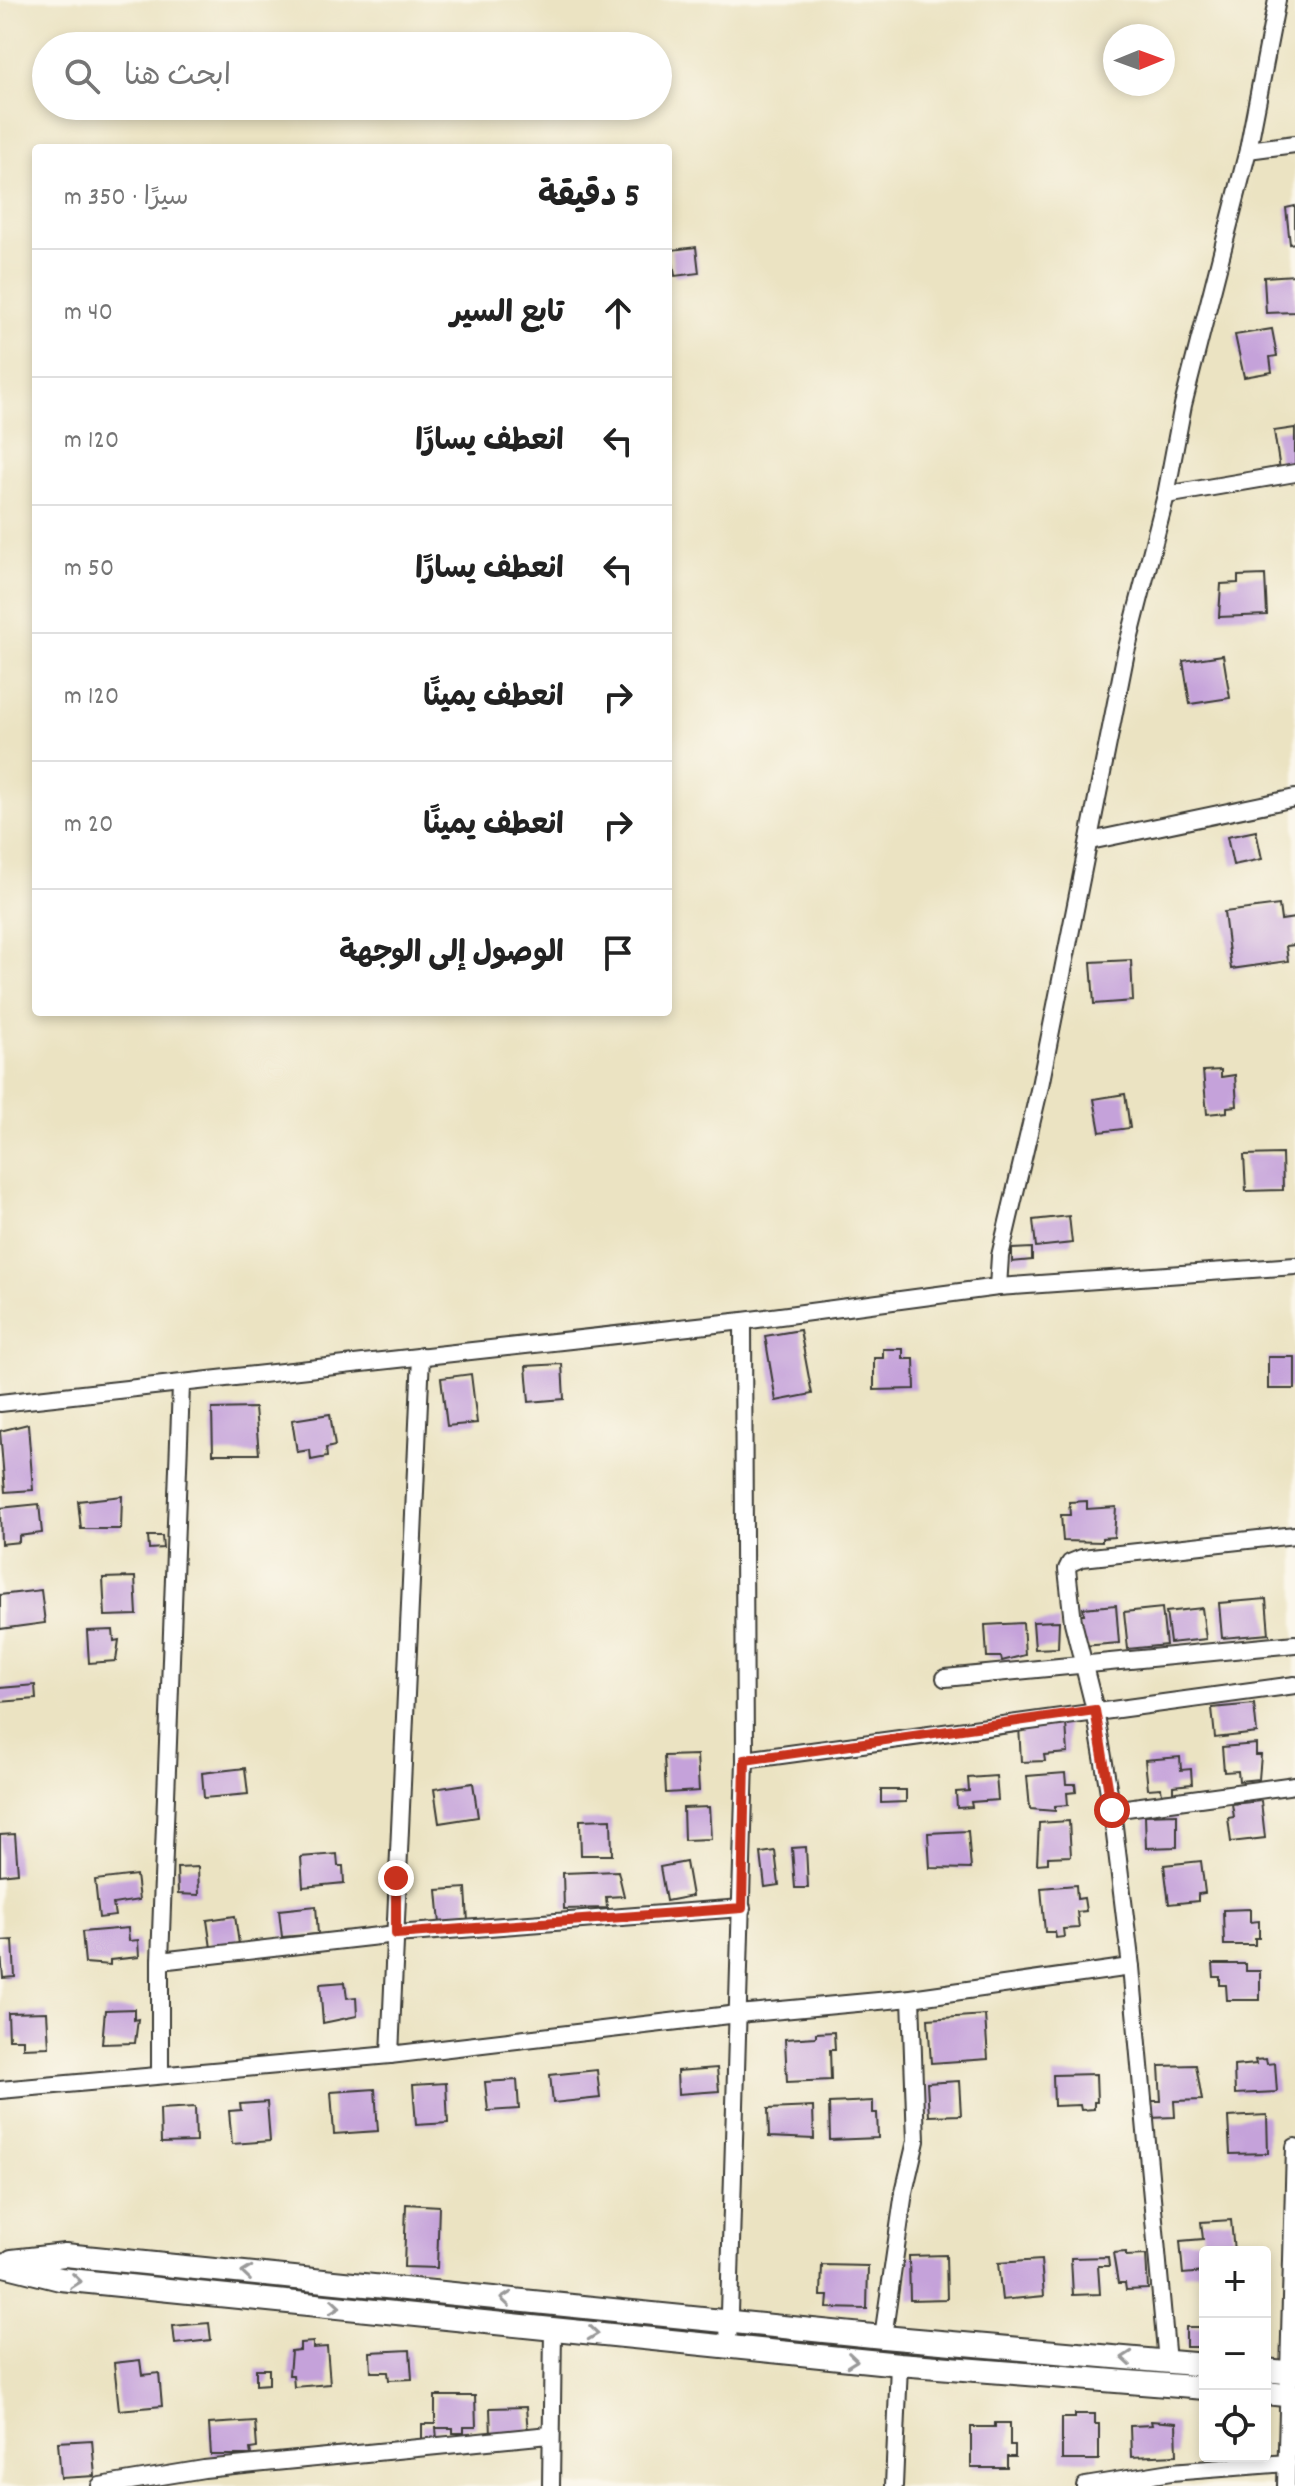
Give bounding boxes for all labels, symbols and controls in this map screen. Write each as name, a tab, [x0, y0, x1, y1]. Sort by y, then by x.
north arrow	[1103, 24, 1175, 96]
search box	[32, 32, 672, 120]
icon: search	[60, 54, 104, 98]
text: ابحث هنا	[124, 57, 231, 100]
text: 5 دقيقة	[538, 174, 640, 223]
text: سيرًا · 350 m	[64, 180, 189, 217]
icon: ahead	[596, 291, 640, 335]
text: تابع السير	[450, 294, 564, 337]
text: 40 m	[64, 295, 113, 332]
icon: left	[596, 419, 640, 463]
text: انعطف يسارًا	[415, 422, 564, 465]
text: 120 m	[64, 423, 119, 460]
icon: left	[596, 547, 640, 591]
text: انعطف يسارًا	[415, 550, 564, 593]
text: 50 m	[64, 551, 114, 588]
icon: right	[596, 675, 640, 719]
text: انعطف يمينًا	[423, 678, 564, 721]
text: 120 m	[64, 679, 119, 716]
icon: right	[596, 803, 640, 847]
text: انعطف يمينًا	[423, 806, 564, 849]
text: 20 m	[64, 807, 113, 844]
icon: arrive	[596, 931, 640, 975]
text: الوصول إلى الوجهة	[339, 934, 564, 977]
route start	[1094, 1792, 1130, 1828]
route end	[378, 1860, 414, 1896]
map controls	[1199, 2246, 1271, 2462]
button: +	[1199, 2246, 1271, 2318]
one-way arrow	[241, 2265, 254, 2282]
one-way arrow	[70, 2272, 83, 2289]
one-way arrow	[499, 2290, 512, 2307]
one-way arrow	[329, 2299, 342, 2316]
button: −	[1199, 2318, 1271, 2390]
one-way arrow	[587, 2325, 600, 2342]
one-way arrow	[1120, 2350, 1133, 2367]
one-way arrow	[846, 2351, 859, 2368]
button: locate	[1199, 2390, 1271, 2462]

